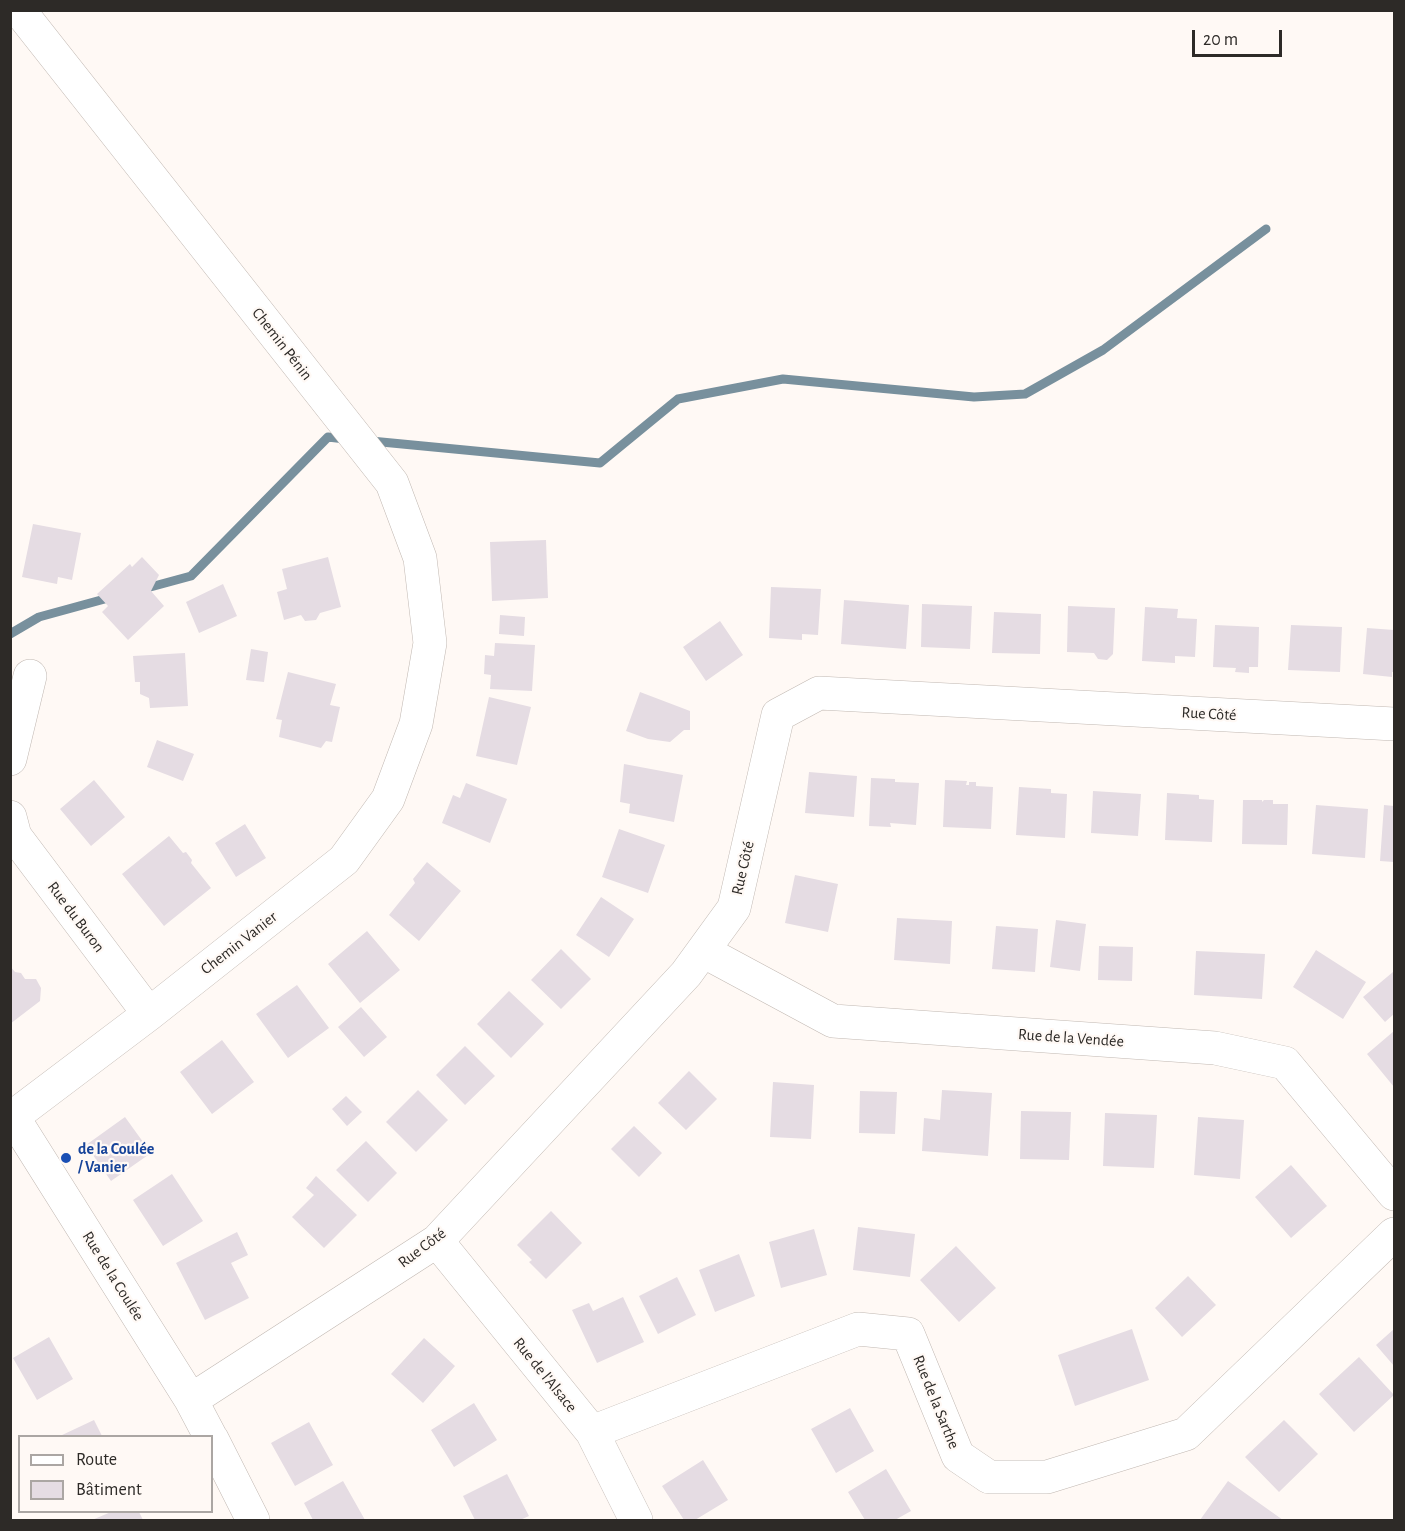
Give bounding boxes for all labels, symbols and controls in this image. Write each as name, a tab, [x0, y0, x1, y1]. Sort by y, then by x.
scale bar	[1195, 18, 1285, 56]
text: 20 m	[1203, 31, 1238, 49]
street label: Chemin Pénin	[248, 304, 316, 384]
street label: Rue Côté	[1181, 703, 1237, 725]
street label: Rue Côté	[727, 839, 759, 897]
street label: Rue du Buron	[43, 878, 109, 956]
street label: Chemin Vanier	[197, 907, 281, 979]
street label: Rue de la Vendée	[1017, 1025, 1125, 1051]
place label: de la Coulée / Vanier	[78, 1139, 154, 1177]
marker: de la Coulée / Vanier	[59, 1151, 73, 1165]
street label: Rue Côté	[394, 1224, 450, 1272]
street label: Rue de la Coulée	[78, 1228, 148, 1324]
street label: Rue de l'Alsace	[509, 1334, 581, 1416]
street label: Rue de la Sarthe	[908, 1352, 964, 1452]
legend	[18, 1435, 213, 1513]
text: Route	[76, 1451, 117, 1469]
text: Bâtiment	[76, 1481, 142, 1499]

